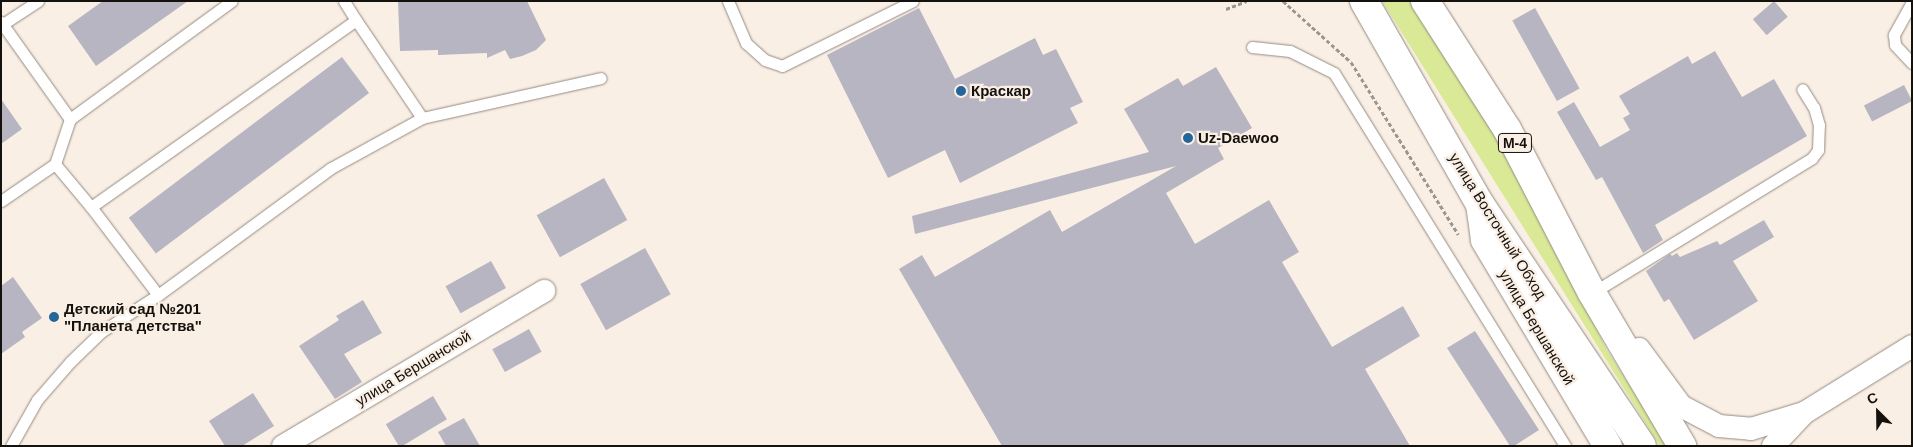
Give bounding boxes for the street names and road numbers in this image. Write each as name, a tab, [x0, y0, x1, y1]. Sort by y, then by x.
road number: М-4	[1498, 132, 1532, 154]
street label: улица Восточный Обход	[1446, 149, 1550, 303]
street label: улица Бершанской	[1495, 266, 1579, 388]
street label: улица Бершанской	[352, 326, 474, 410]

